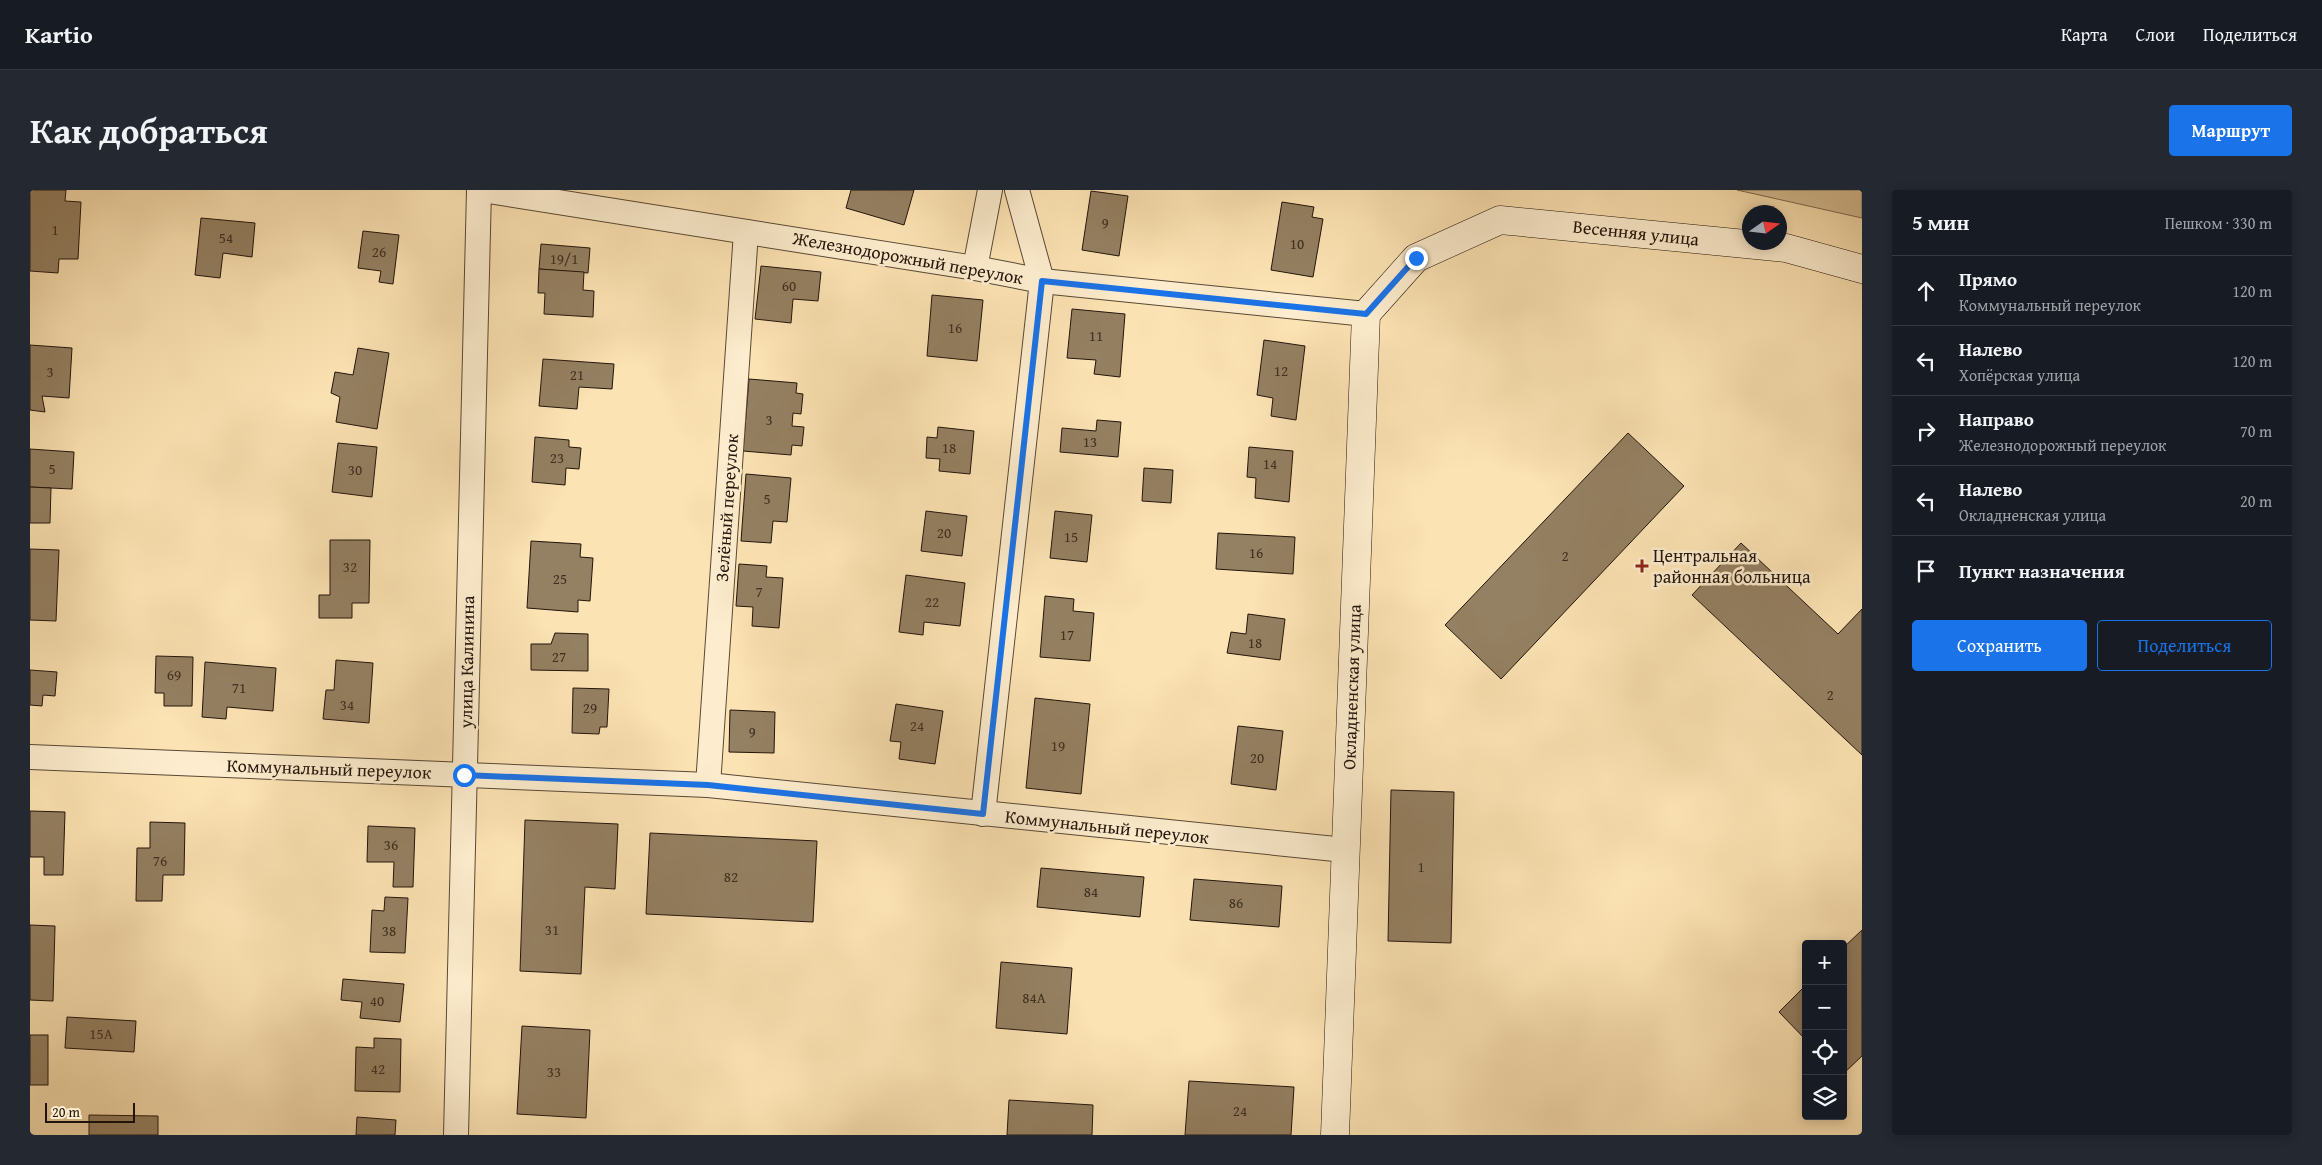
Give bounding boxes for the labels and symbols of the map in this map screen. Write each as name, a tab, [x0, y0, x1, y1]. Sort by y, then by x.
north arrow	[1742, 205, 1787, 250]
house number: 9	[1101, 212, 1109, 233]
street label: Весенняя улица	[1572, 212, 1701, 253]
house number: 1	[51, 219, 59, 240]
street label: Железнодорожный переулок	[790, 224, 1026, 291]
house number: 54	[219, 227, 233, 248]
house number: 10	[1290, 233, 1304, 254]
house number: 26	[372, 241, 386, 262]
route end	[1405, 247, 1428, 270]
house number: 19/1	[550, 248, 578, 269]
house number: 60	[782, 275, 796, 296]
house number: 16	[948, 317, 962, 338]
house number: 11	[1089, 325, 1103, 346]
house number: 12	[1274, 360, 1288, 381]
house number: 3	[46, 361, 54, 382]
house number: 21	[570, 364, 584, 385]
house number: 3	[765, 409, 773, 430]
house number: 13	[1083, 431, 1097, 452]
street label: Зелёный переулок	[708, 433, 745, 583]
house number: 18	[942, 437, 956, 458]
house number: 23	[550, 447, 564, 468]
house number: 14	[1263, 453, 1277, 474]
house number: 5	[48, 458, 56, 479]
house number: 30	[348, 459, 362, 480]
house number: 5	[763, 488, 771, 509]
house number: 20	[937, 522, 951, 543]
house number: 15	[1064, 526, 1078, 547]
house number: 16	[1249, 542, 1263, 563]
place label: Центральная районная больница	[1653, 542, 1811, 590]
house number: 2	[1561, 545, 1569, 566]
house number: 32	[343, 556, 357, 577]
marker: Центральная районная больница	[1635, 559, 1649, 573]
house number: 25	[553, 568, 567, 589]
house number: 7	[755, 581, 763, 602]
house number: 22	[925, 591, 939, 612]
street label: улица Калинина	[452, 595, 481, 730]
street label: Окладненская улица	[1335, 603, 1368, 770]
house number: 17	[1060, 624, 1074, 645]
house number: 18	[1248, 632, 1262, 653]
house number: 27	[552, 646, 566, 667]
house number: 69	[167, 664, 181, 685]
house number: 71	[232, 677, 246, 698]
house number: 2	[1826, 684, 1834, 705]
house number: 34	[340, 694, 354, 715]
house number: 29	[583, 697, 597, 718]
house number: 24	[910, 715, 924, 736]
house number: 9	[748, 721, 756, 742]
house number: 19	[1051, 735, 1065, 756]
house number: 20	[1250, 747, 1264, 768]
street label: Коммунальный переулок	[226, 751, 432, 786]
route start	[453, 764, 476, 787]
street label: Коммунальный переулок	[1004, 802, 1211, 851]
house number: 36	[384, 834, 398, 855]
house number: 76	[153, 850, 167, 871]
house number: 1	[1417, 856, 1425, 877]
house number: 82	[724, 866, 738, 887]
house number: 84	[1084, 881, 1098, 902]
house number: 86	[1229, 892, 1243, 913]
house number: 31	[545, 919, 559, 940]
house number: 38	[382, 920, 396, 941]
house number: 84А	[1022, 987, 1046, 1008]
house number: 40	[370, 990, 384, 1011]
house number: 15А	[89, 1023, 113, 1044]
house number: 42	[371, 1058, 385, 1079]
house number: 33	[547, 1061, 561, 1082]
scale bar	[45, 1100, 135, 1123]
house number: 24	[1233, 1100, 1247, 1121]

